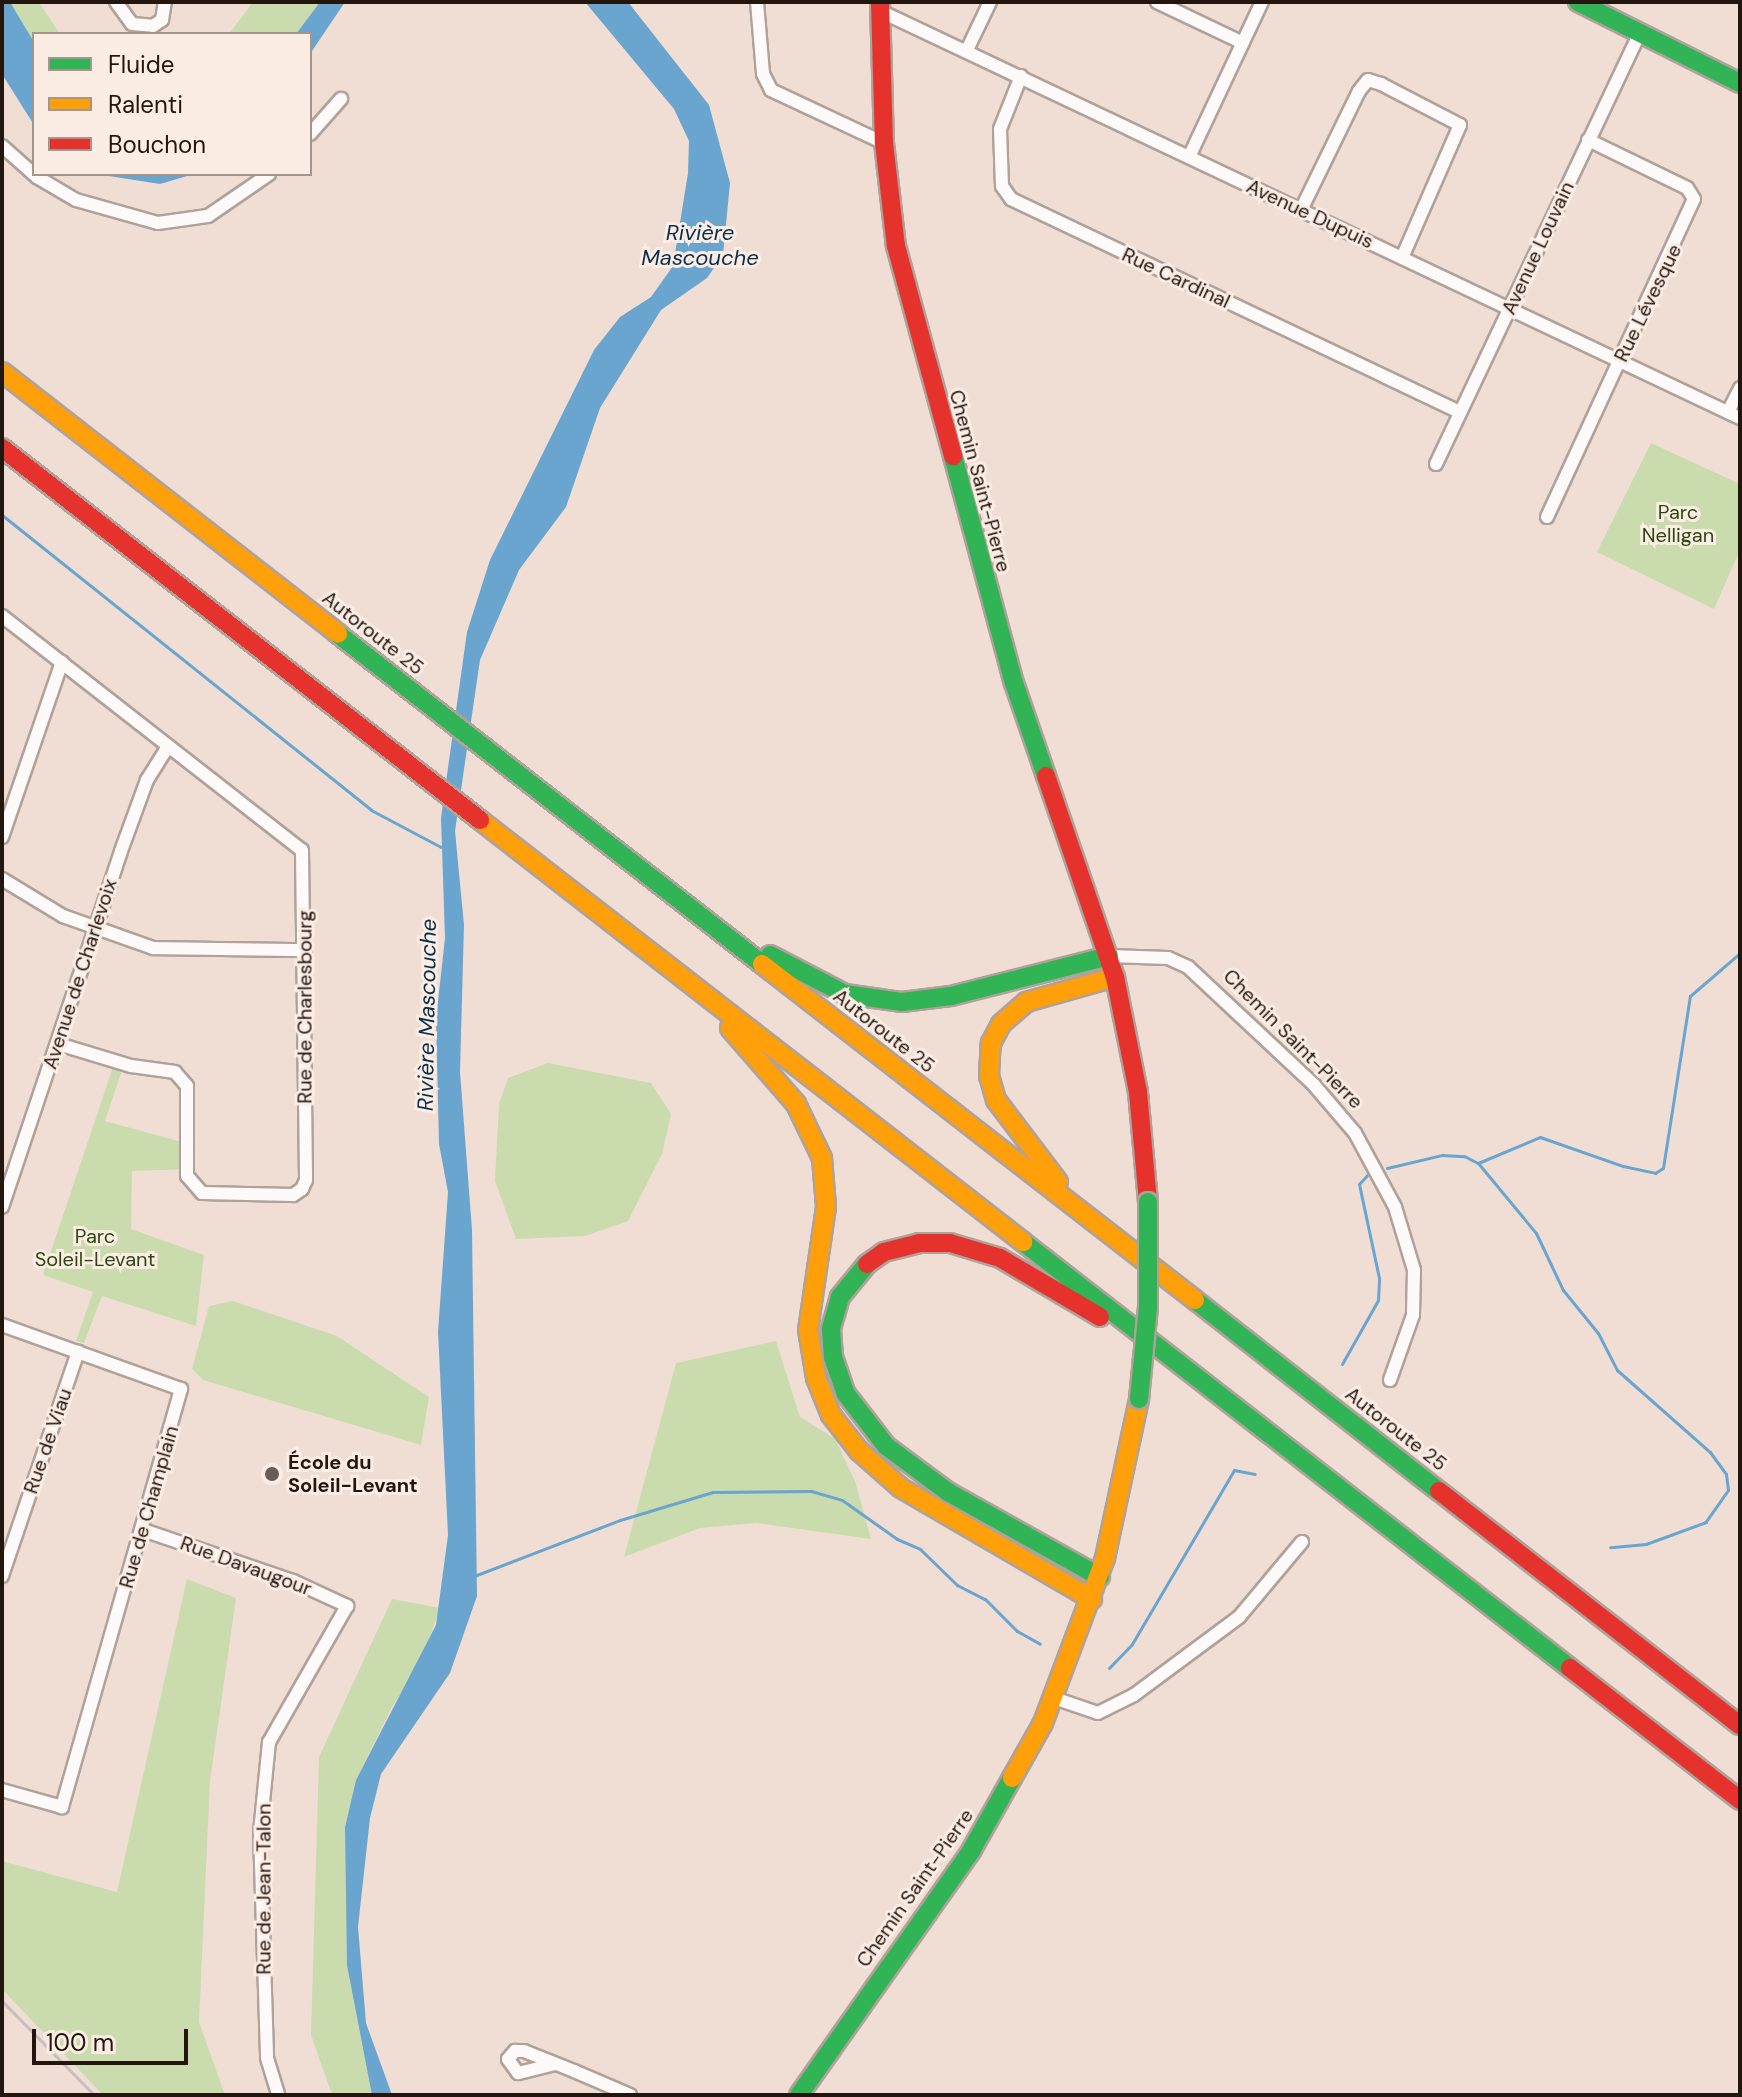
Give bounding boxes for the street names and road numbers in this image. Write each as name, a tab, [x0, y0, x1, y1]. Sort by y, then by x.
street label: Avenue Dupuis	[1243, 174, 1377, 254]
street label: Avenue Louvain	[1497, 178, 1579, 318]
street label: Rue Lévesque	[1609, 240, 1687, 366]
street label: Rue Cardinal	[1118, 243, 1234, 313]
street label: Chemin Saint-Pierre	[944, 387, 1016, 575]
street label: Autoroute 25	[317, 586, 429, 680]
street label: Avenue de Charlevoix	[38, 876, 122, 1072]
street label: Rue de Charlesbourg	[293, 910, 317, 1104]
street label: Chemin Saint-Pierre	[1218, 964, 1368, 1114]
street label: Autoroute 25	[828, 984, 940, 1078]
street label: Autoroute 25	[1340, 1382, 1452, 1476]
street label: Rue de Viau	[19, 1385, 77, 1497]
street label: Rue de Champlain	[114, 1423, 184, 1591]
street label: Rue Davaugour	[177, 1531, 315, 1601]
street label: Rue de Jean-Talon	[252, 1803, 276, 1975]
street label: Chemin Saint-Pierre	[851, 1804, 979, 1972]

